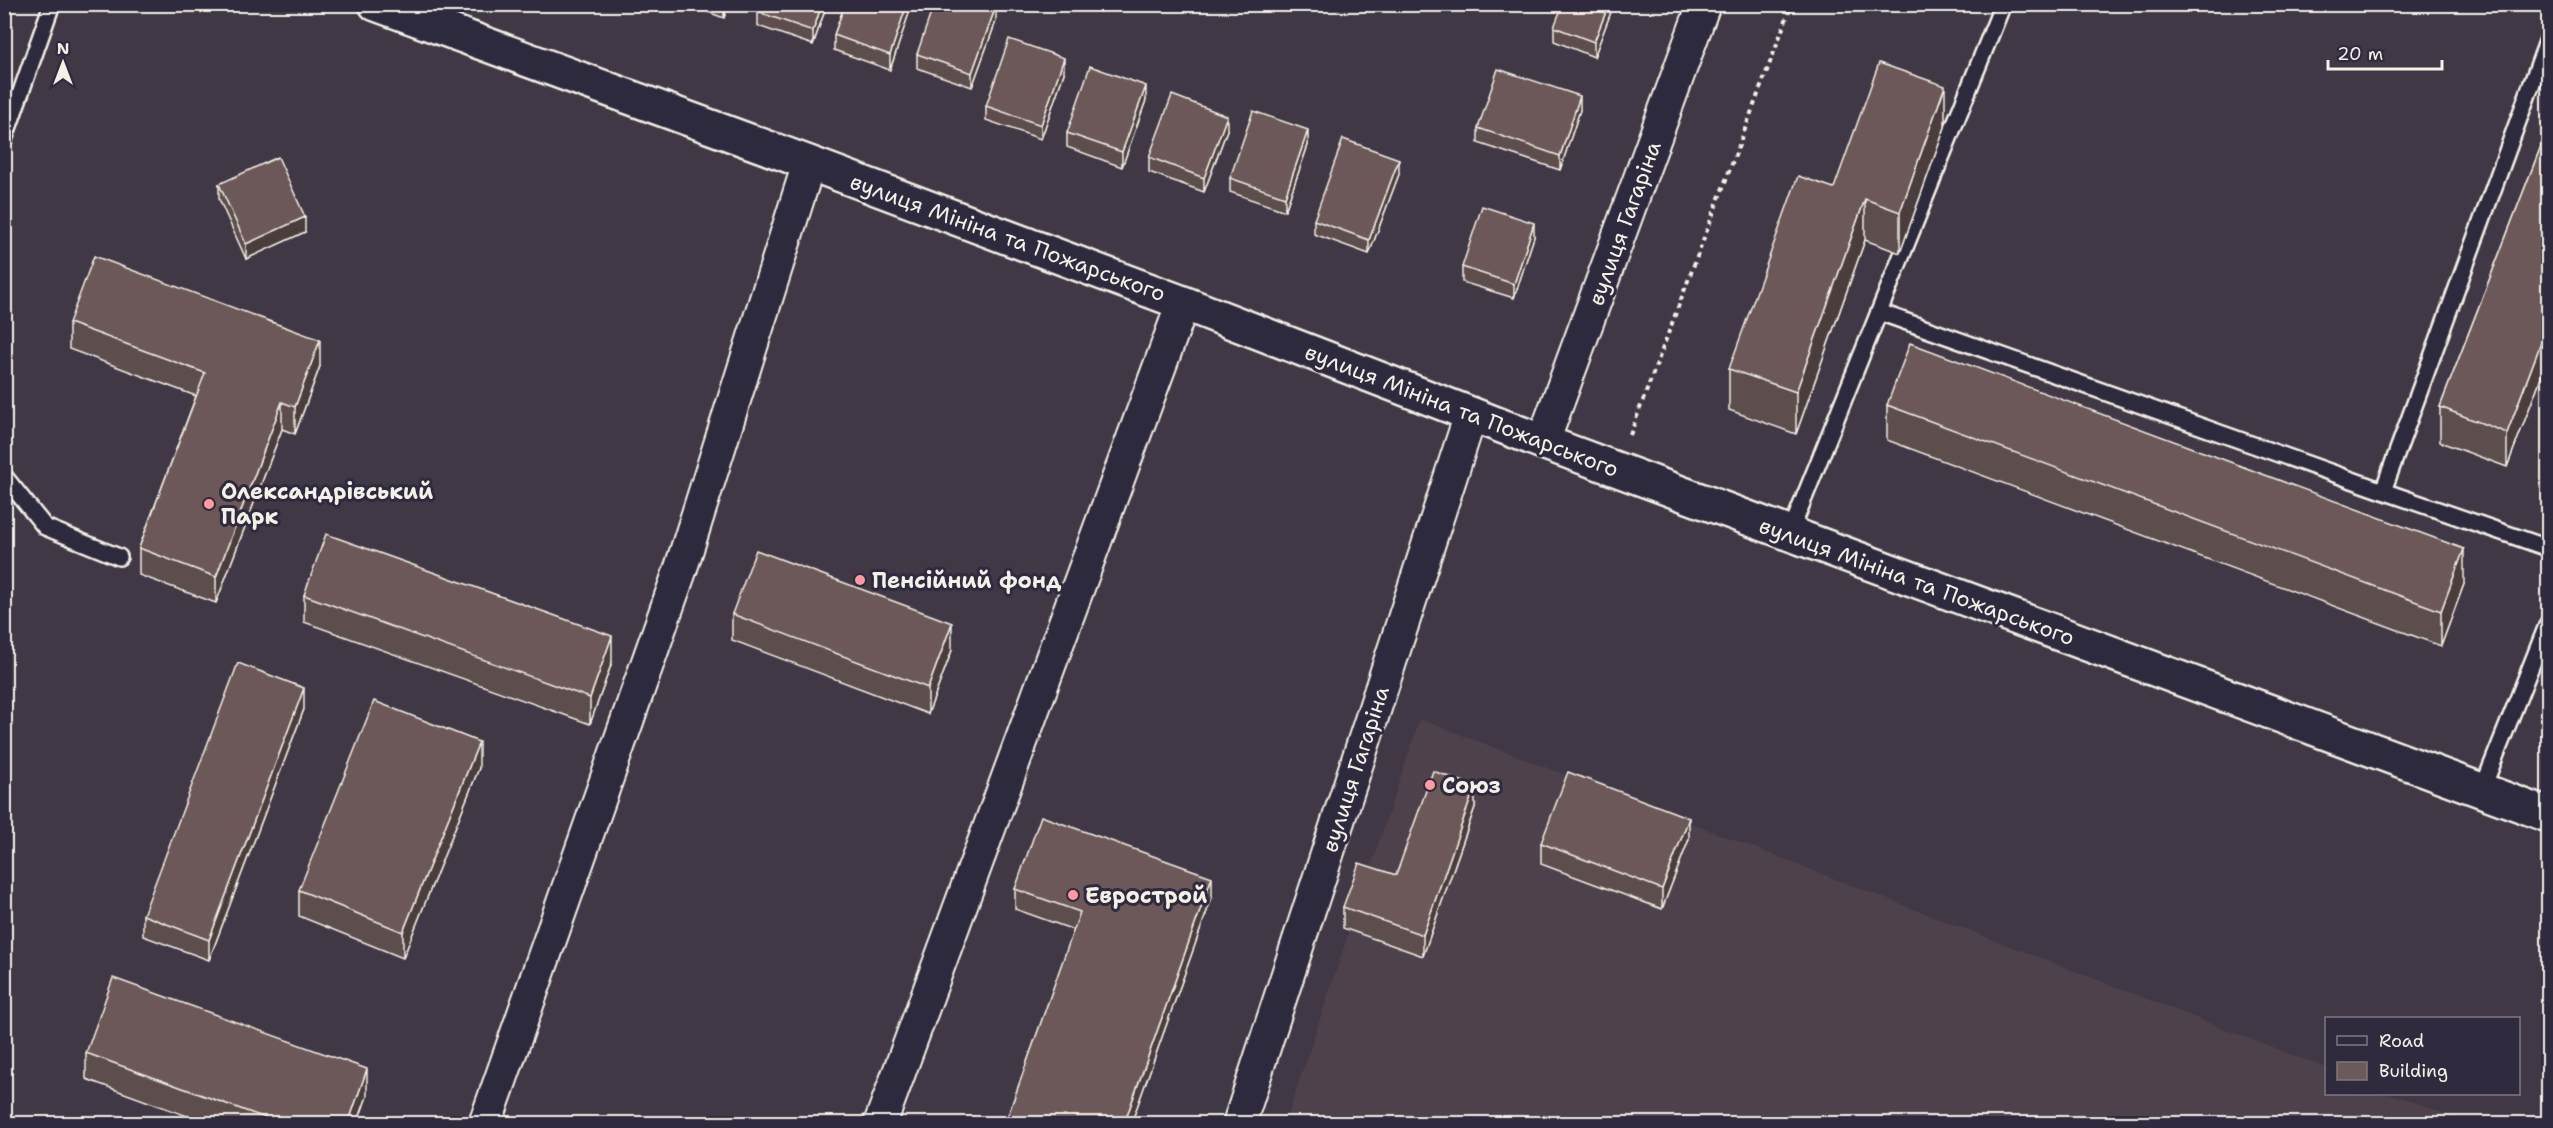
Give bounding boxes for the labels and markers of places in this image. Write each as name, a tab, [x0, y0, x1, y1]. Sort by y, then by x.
place label: Олександрівський Парк	[221, 477, 433, 531]
marker: Олександрівський Парк	[202, 497, 216, 511]
place label: Пенсійний фонд	[872, 566, 1062, 595]
marker: Пенсійний фонд	[853, 573, 867, 587]
place label: Союз	[1442, 771, 1501, 800]
marker: Союз	[1423, 778, 1437, 792]
place label: Еврострой	[1085, 881, 1207, 910]
marker: Еврострой	[1066, 888, 1080, 902]

